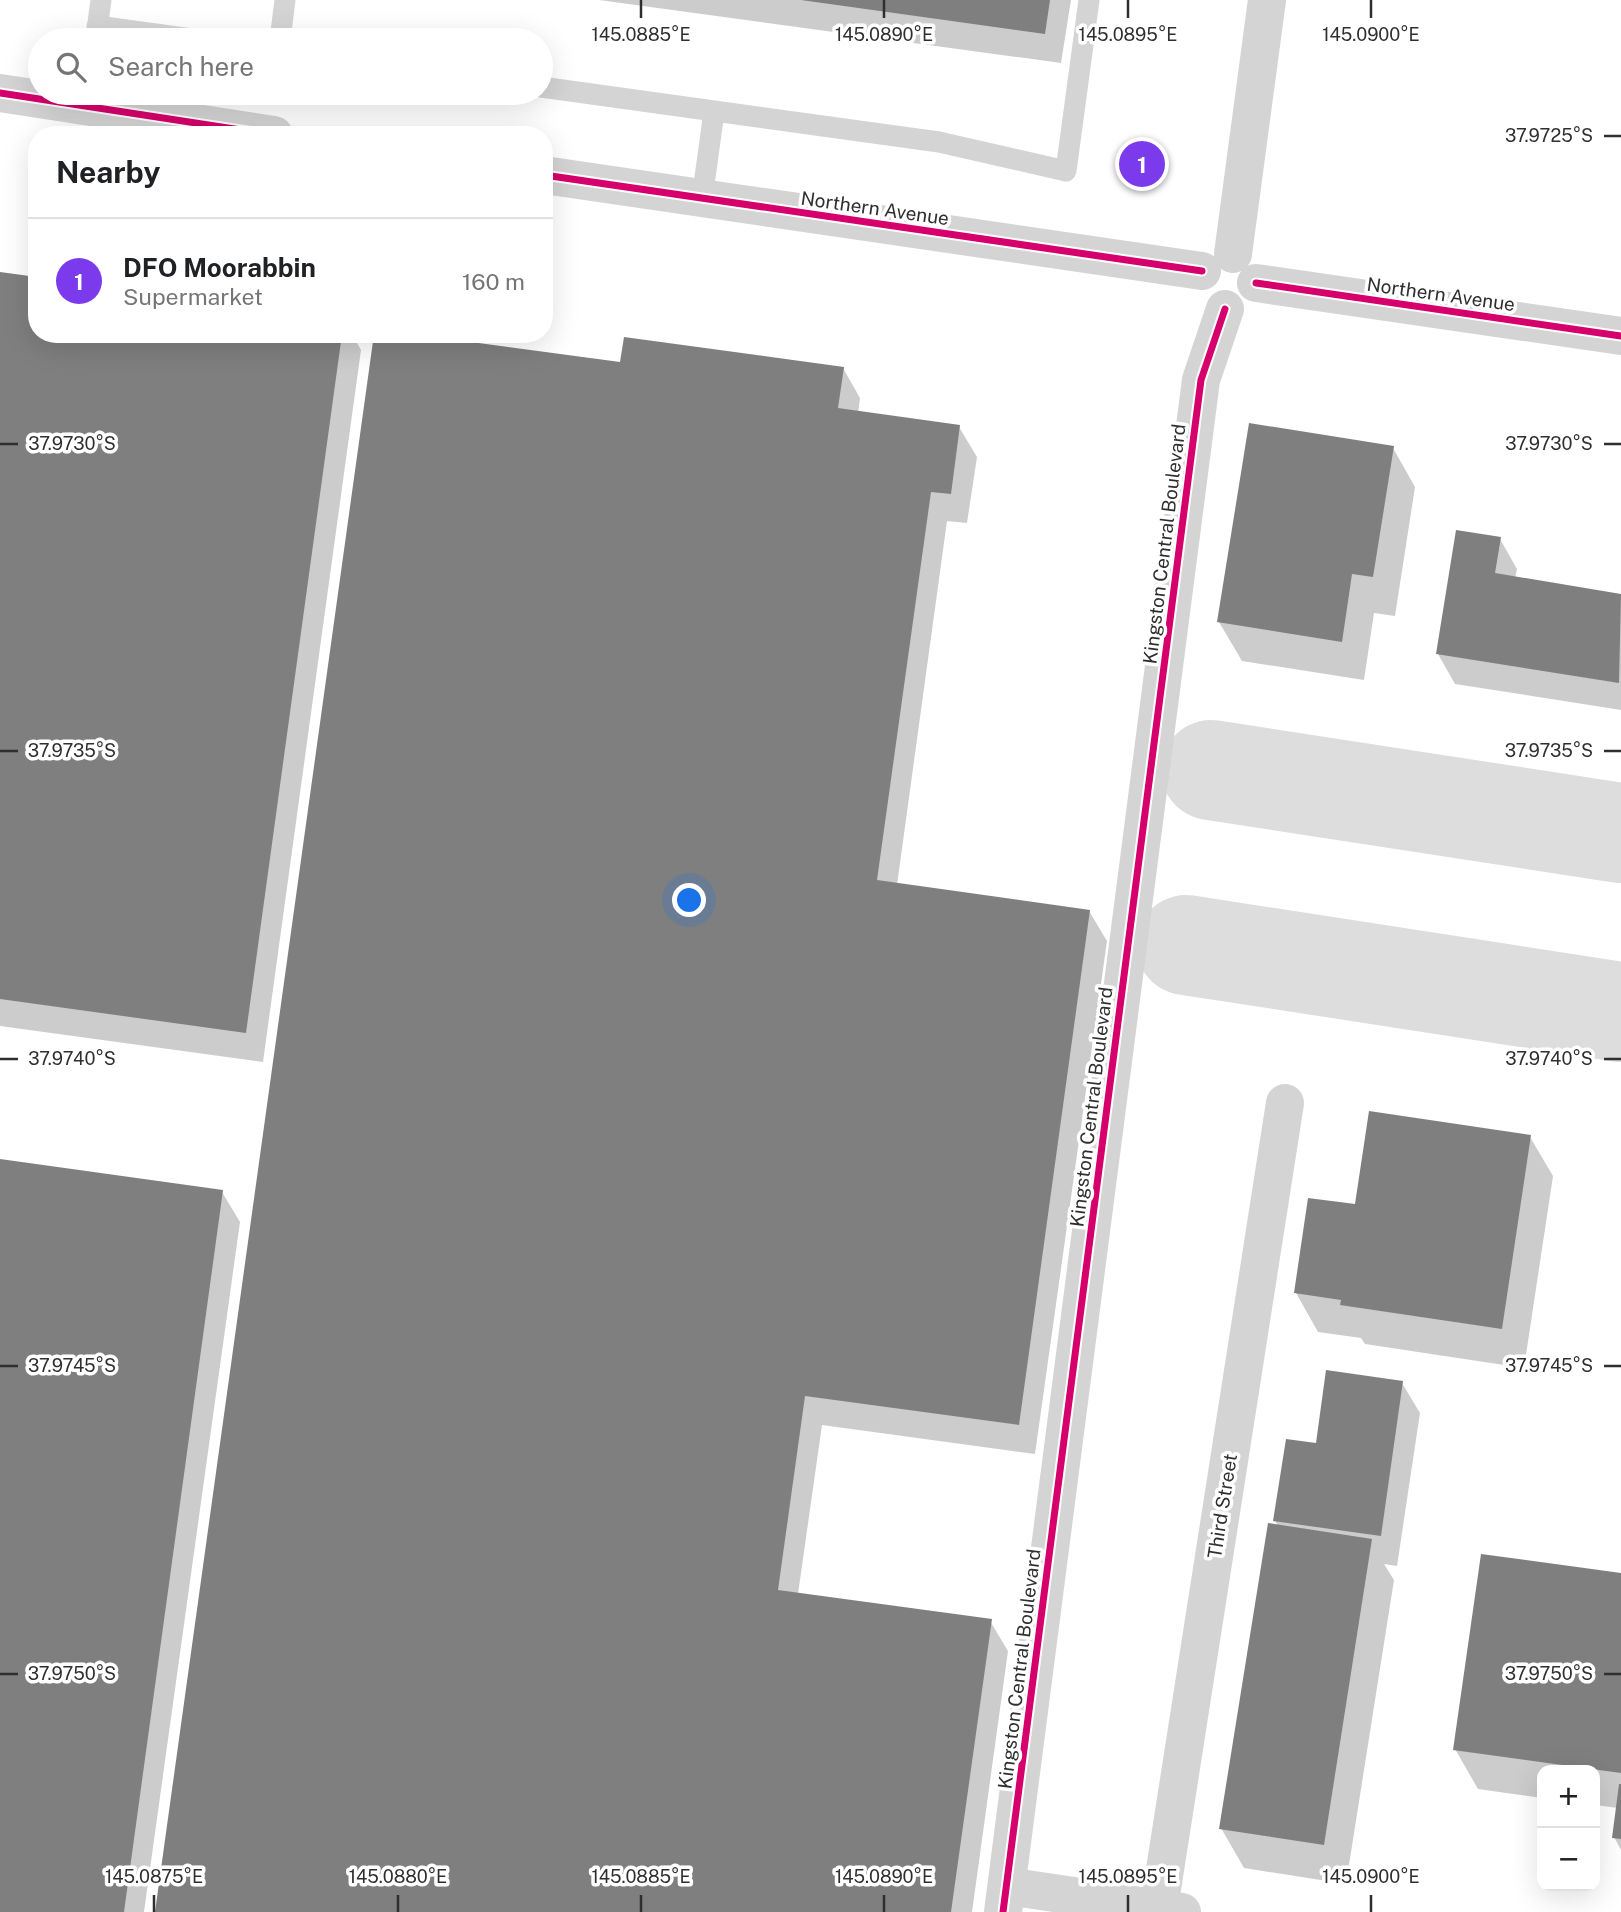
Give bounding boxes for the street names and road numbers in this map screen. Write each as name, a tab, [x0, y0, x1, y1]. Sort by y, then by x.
street label: Northern Avenue	[799, 187, 951, 229]
street label: Northern Avenue	[1365, 273, 1517, 315]
street label: Kingston Central Boulevard	[1138, 423, 1190, 665]
street label: Kingston Central Boulevard	[1065, 986, 1117, 1228]
street label: Third Street	[1203, 1452, 1241, 1560]
street label: Kingston Central Boulevard	[993, 1548, 1045, 1790]

